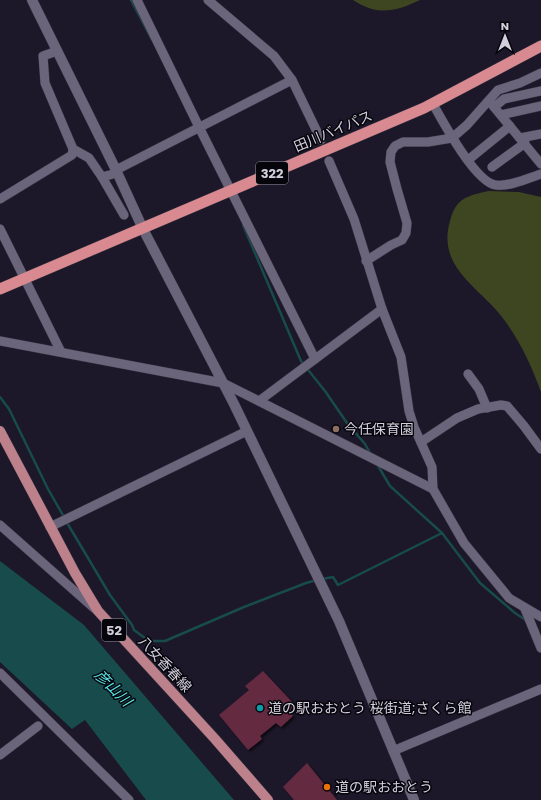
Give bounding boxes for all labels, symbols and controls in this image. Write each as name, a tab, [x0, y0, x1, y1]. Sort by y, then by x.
north arrow	[485, 16, 525, 56]
text: N	[501, 18, 509, 34]
street label: 田川バイパス	[291, 105, 375, 157]
road number: 322	[256, 162, 288, 184]
place label: 今任保育園	[344, 419, 414, 439]
marker: 今任保育園	[331, 424, 341, 434]
road number: 52	[102, 619, 126, 641]
street label: 八女香春線	[134, 632, 196, 696]
water label: 彦山川	[90, 664, 138, 712]
place label: 道の駅おおとう 桜街道;さくら館	[268, 698, 471, 718]
marker: 道の駅おおとう 桜街道;さくら館	[255, 703, 265, 713]
place label: 道の駅おおとう	[335, 777, 433, 797]
marker: 道の駅おおとう	[322, 782, 332, 792]

